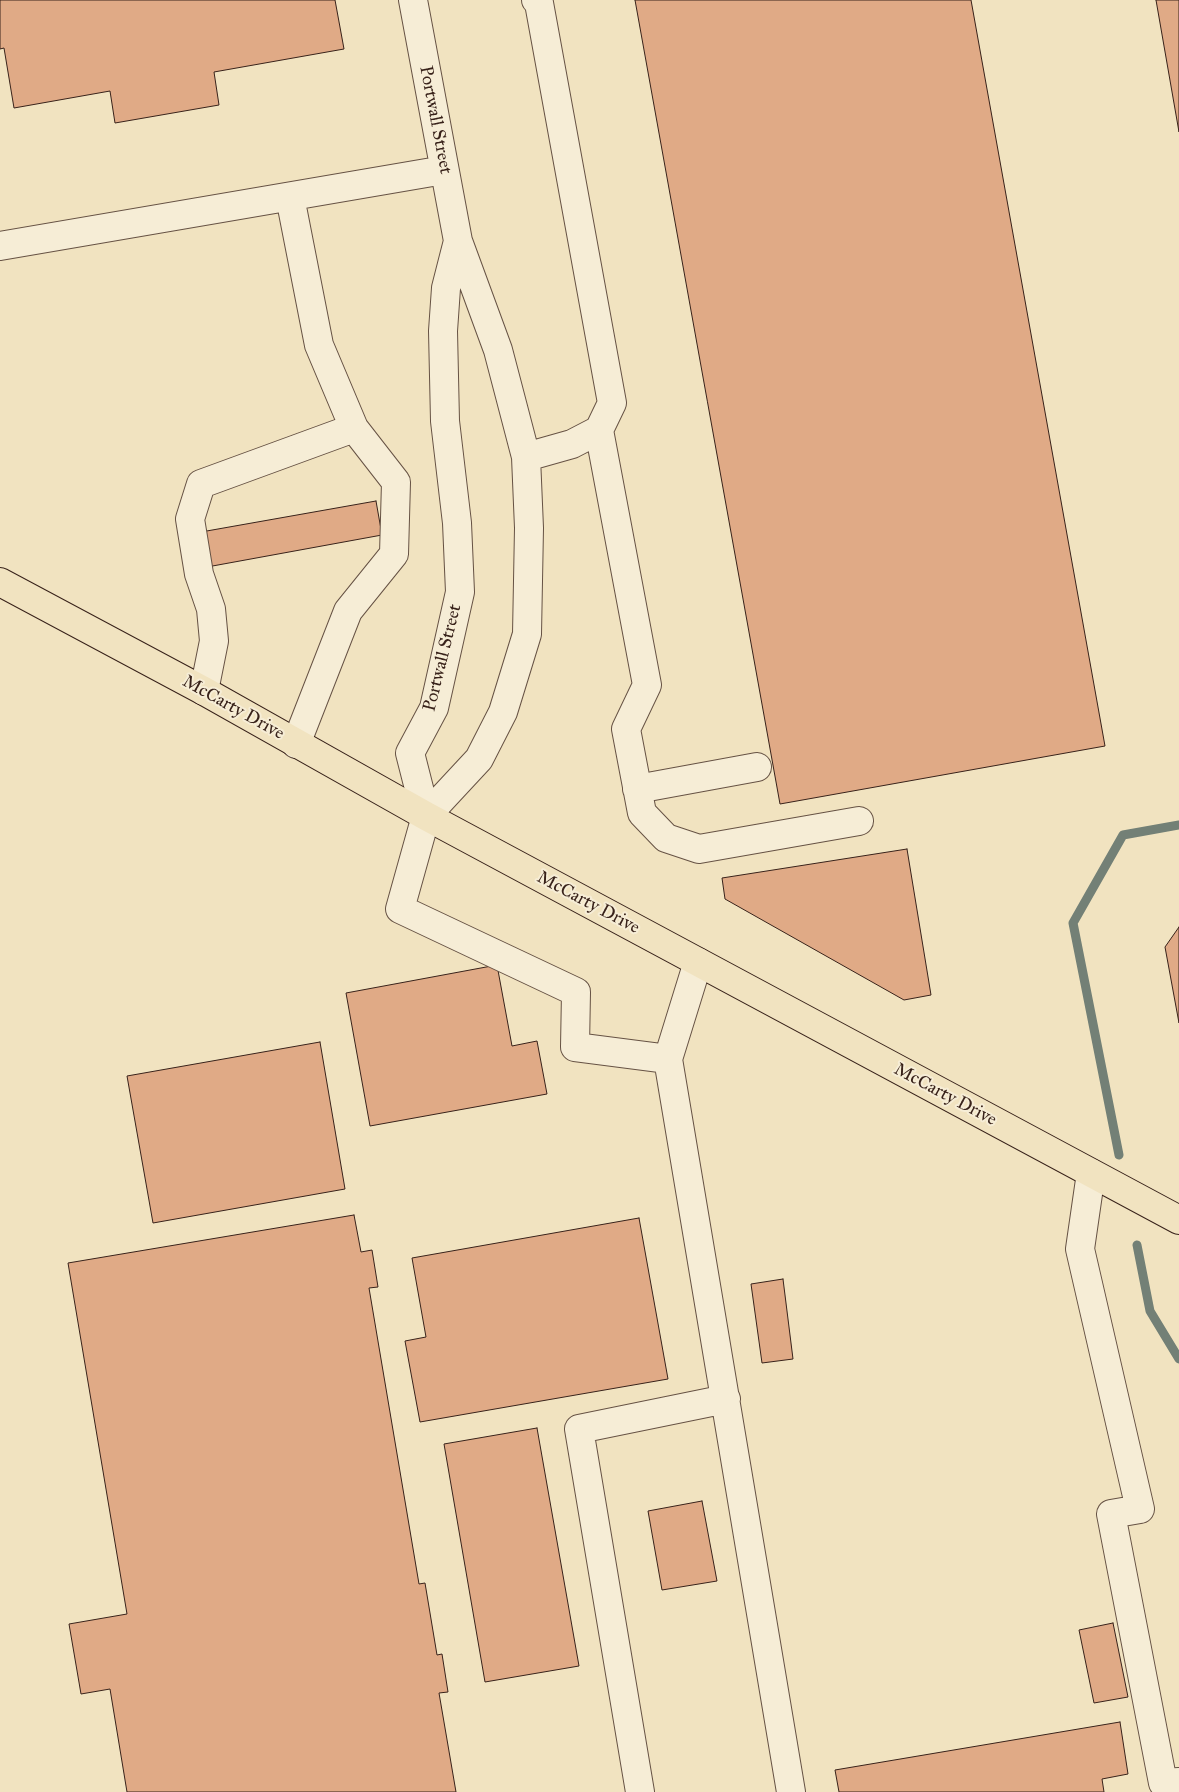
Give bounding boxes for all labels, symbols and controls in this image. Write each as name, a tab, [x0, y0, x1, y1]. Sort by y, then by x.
street label: Portwall Street	[414, 64, 456, 176]
street label: Portwall Street	[419, 602, 467, 714]
street label: McCarty Drive	[178, 671, 288, 745]
street label: McCarty Drive	[533, 867, 643, 939]
street label: McCarty Drive	[890, 1059, 1000, 1131]

